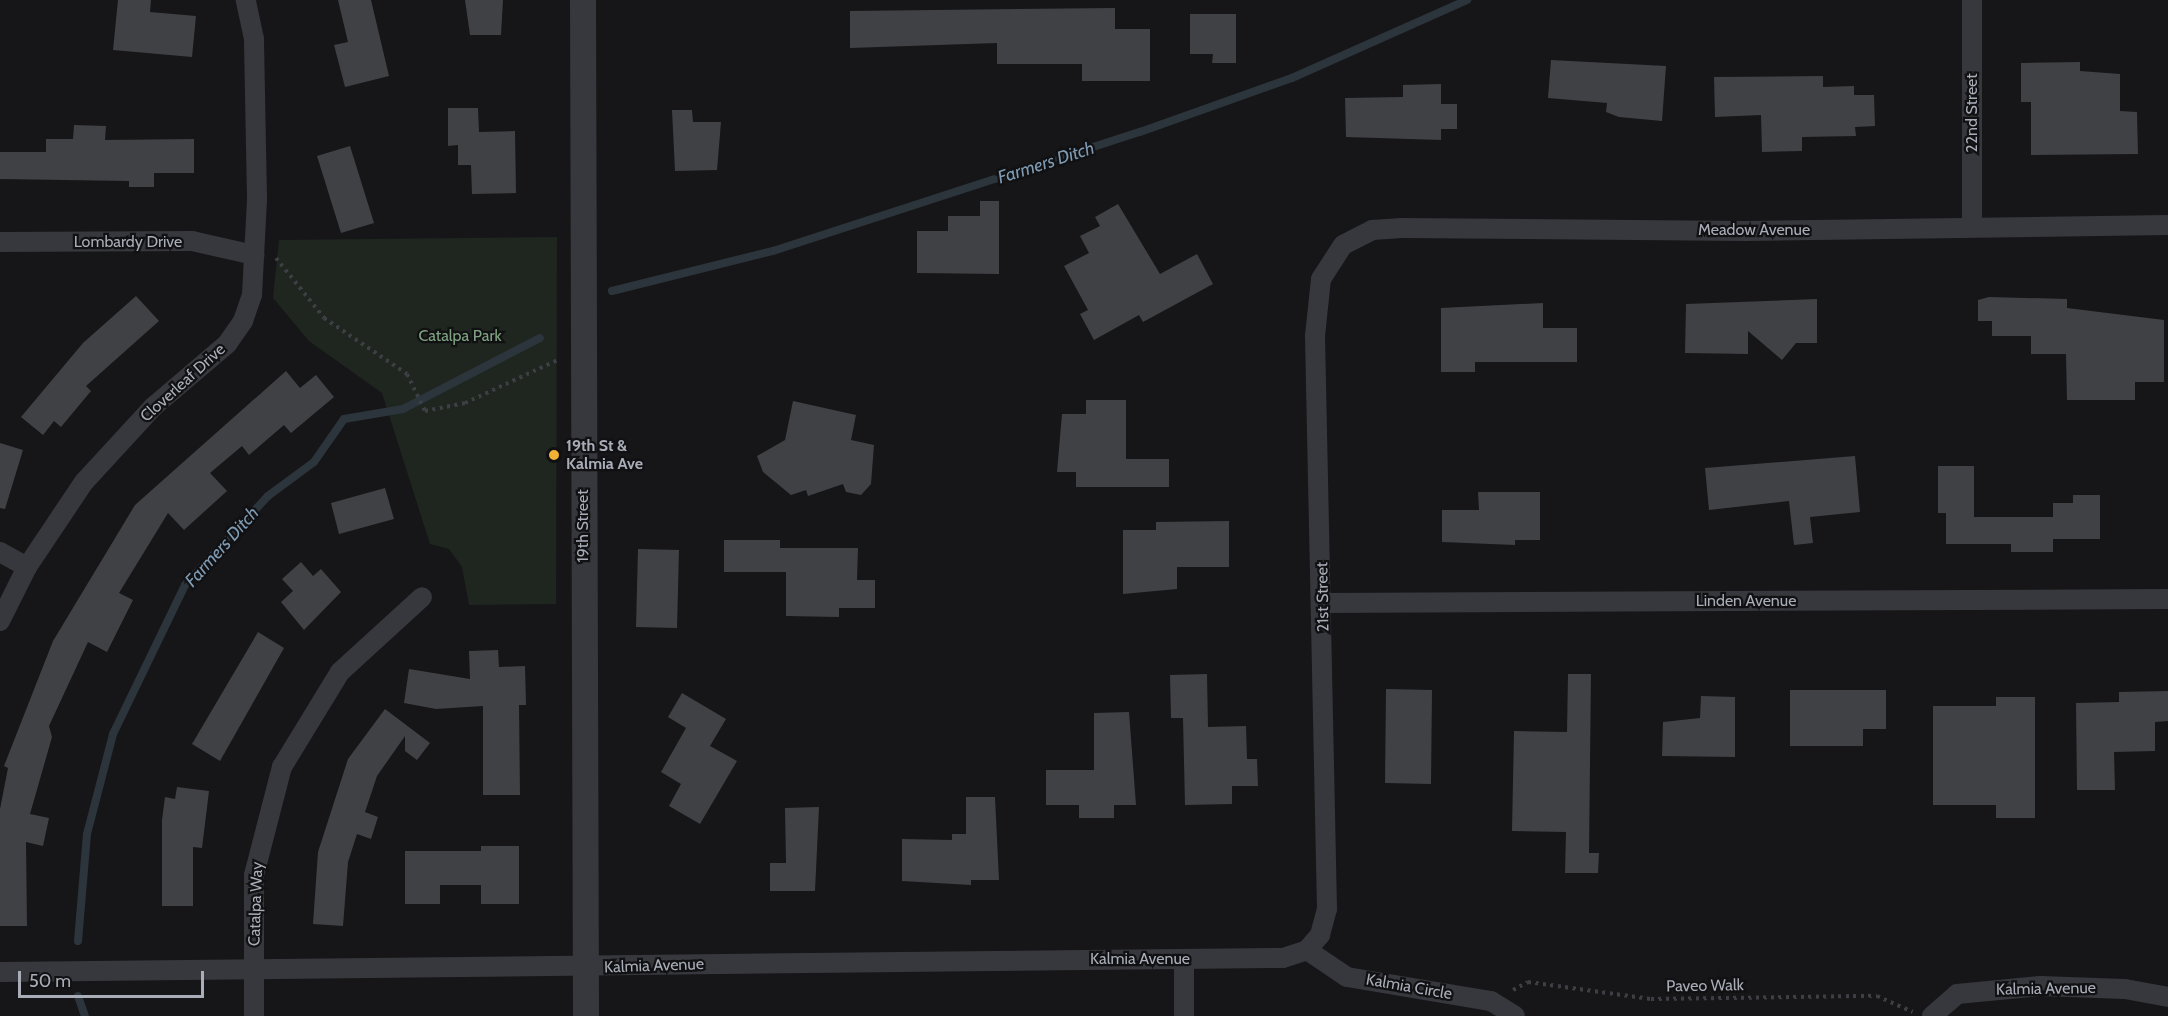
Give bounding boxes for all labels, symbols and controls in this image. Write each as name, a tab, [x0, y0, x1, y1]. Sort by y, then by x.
street label: 22nd Street	[1962, 73, 1982, 153]
water label: Farmers Ditch	[995, 137, 1097, 189]
street label: Meadow Avenue	[1698, 220, 1810, 240]
street label: Lombardy Drive	[74, 232, 182, 252]
park label: Catalpa Park	[418, 326, 502, 346]
street label: Cloverleaf Drive	[137, 340, 229, 426]
place label: 19th St & Kalmia Ave	[566, 436, 643, 474]
marker: 19th St & Kalmia Ave	[547, 448, 561, 462]
street label: 19th Street	[573, 489, 593, 563]
water label: Farmers Ditch	[180, 503, 264, 591]
street label: 21st Street	[1313, 562, 1333, 632]
street label: Linden Avenue	[1696, 591, 1796, 611]
street label: Catalpa Way	[245, 862, 267, 946]
street label: Kalmia Avenue	[1090, 949, 1190, 969]
street label: Kalmia Avenue	[604, 955, 704, 977]
scale bar	[21, 959, 207, 997]
text: 50 m	[29, 970, 71, 992]
street label: Kalmia Circle	[1365, 970, 1453, 1004]
street label: Paveo Walk	[1666, 976, 1744, 996]
street label: Kalmia Avenue	[1996, 979, 2096, 999]

